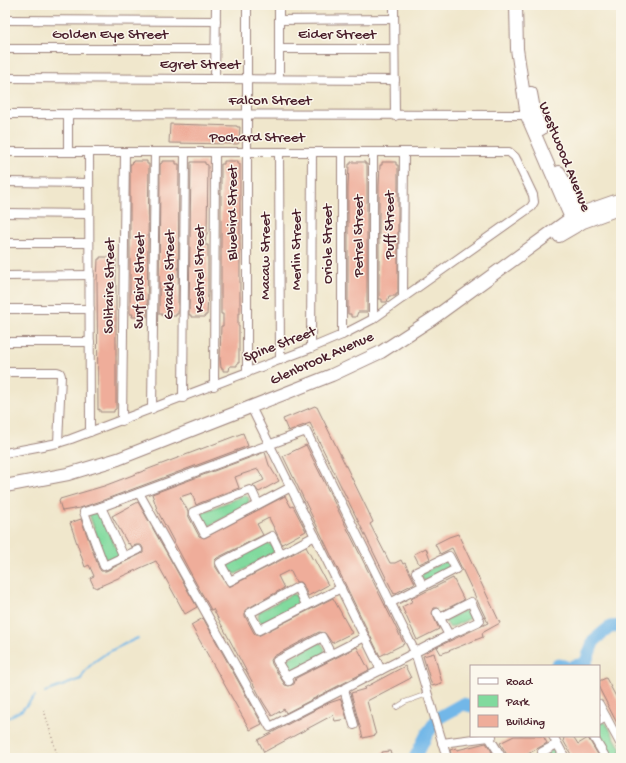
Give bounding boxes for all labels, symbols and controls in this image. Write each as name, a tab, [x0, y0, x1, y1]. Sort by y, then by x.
street label: Golden Eye Street	[52, 26, 170, 44]
street label: Eider Street	[298, 26, 378, 44]
street label: Egret Street	[160, 56, 242, 74]
street label: Falcon Street	[228, 92, 313, 110]
street label: Westwood Avenue	[534, 99, 594, 215]
street label: Pochard Street	[208, 129, 306, 147]
street label: Bluebird Street	[224, 164, 242, 261]
street label: Puff Street	[381, 189, 399, 260]
street label: Petrel Street	[350, 193, 368, 278]
street label: Oriole Street	[319, 202, 337, 284]
street label: Merlin Street	[288, 208, 306, 290]
street label: Macaw Street	[257, 210, 275, 300]
street label: Kestrel Street	[191, 223, 209, 313]
street label: Grackle Street	[160, 228, 180, 320]
street label: Surf Bird Street	[130, 231, 150, 329]
street label: Solitaire Street	[100, 236, 120, 334]
street label: Spine Street	[241, 322, 320, 367]
street label: Glenbrook Avenue	[267, 328, 377, 390]
legend	[470, 665, 600, 737]
text: Road	[506, 676, 533, 690]
text: Park	[505, 696, 531, 710]
text: Building	[505, 716, 545, 730]

